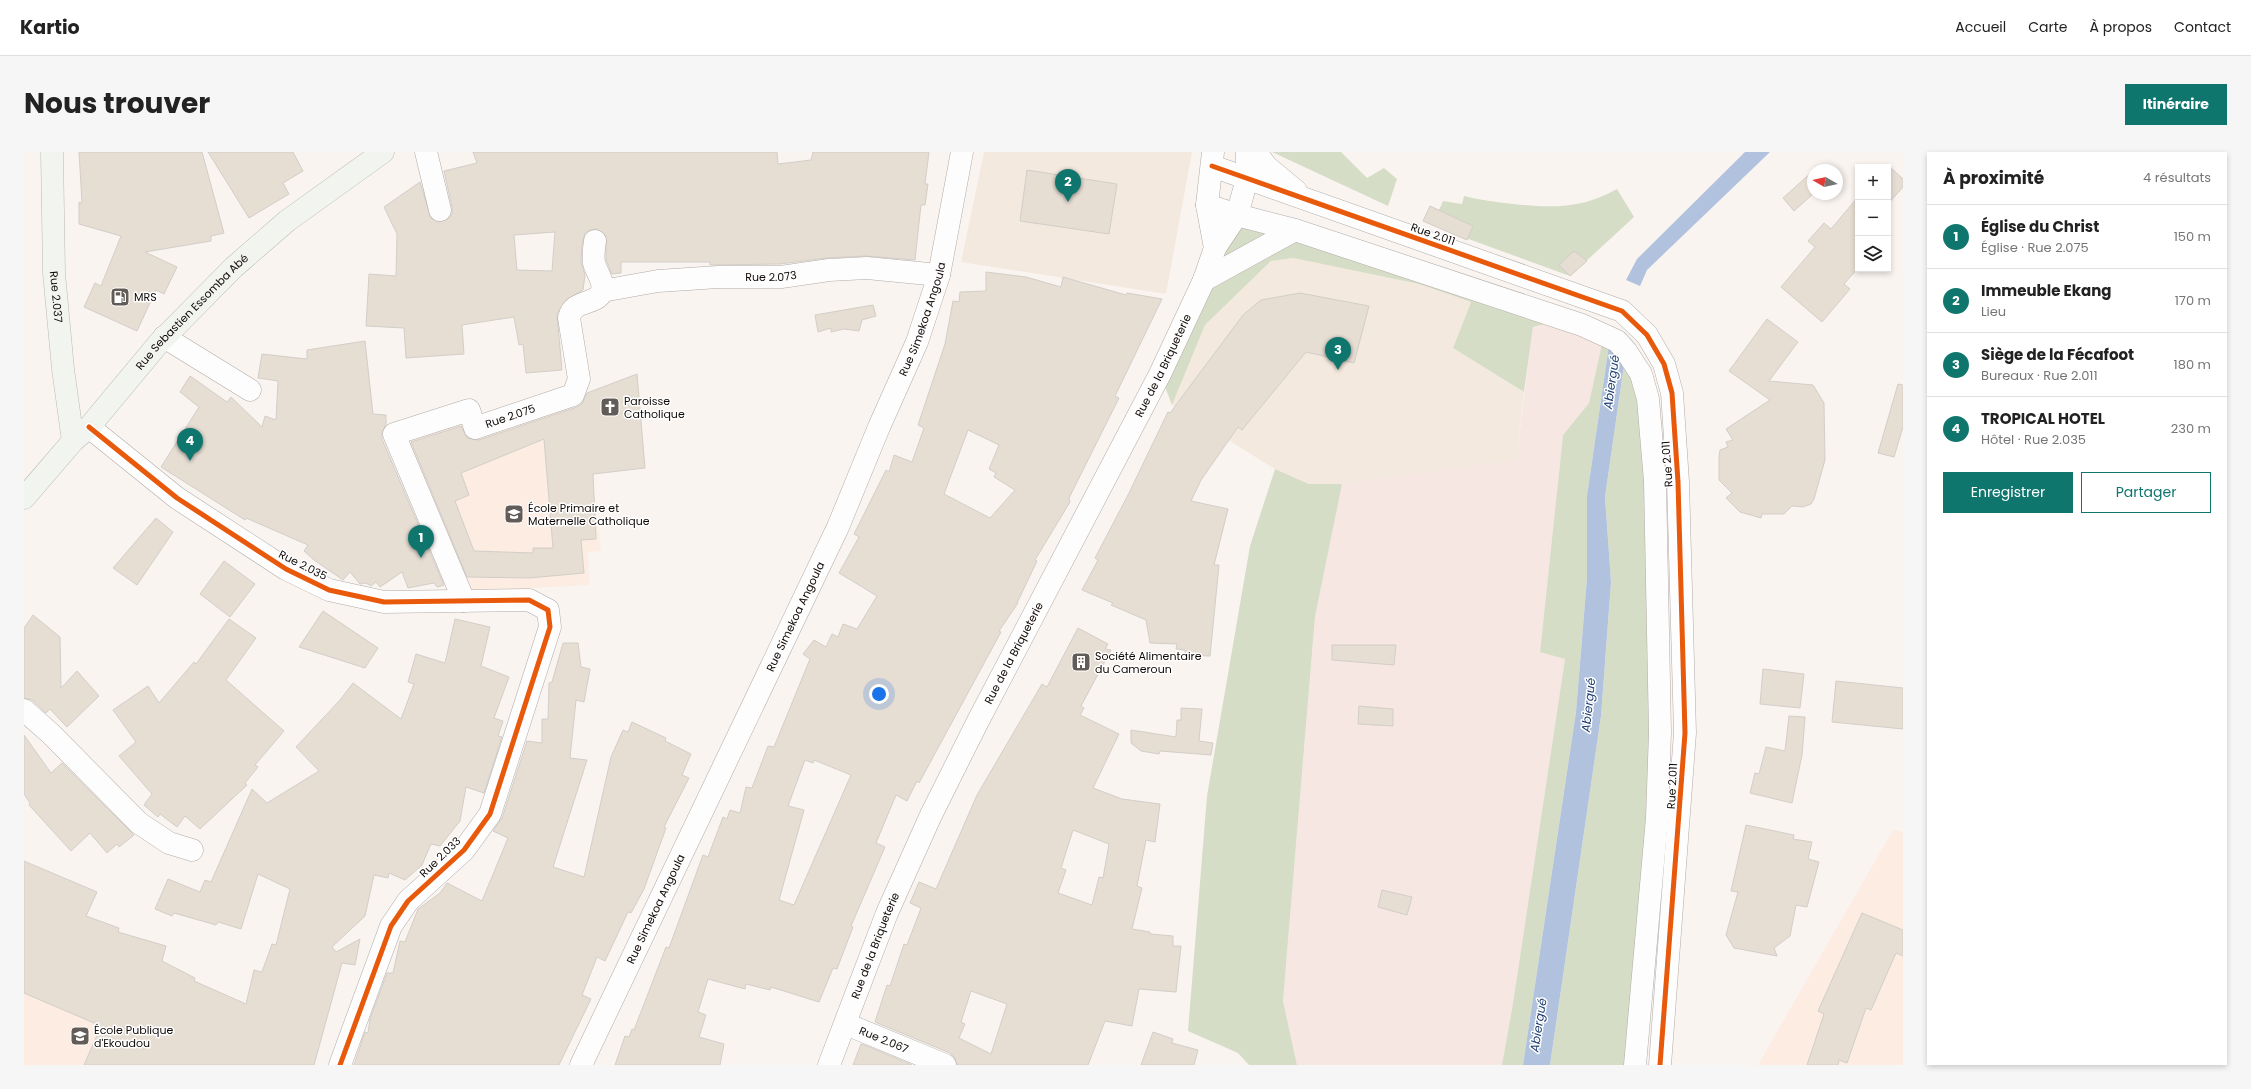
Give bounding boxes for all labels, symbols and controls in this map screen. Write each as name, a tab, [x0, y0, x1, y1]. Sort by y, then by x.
text: Kartio	[20, 14, 80, 41]
text: Accueil	[1955, 17, 2006, 37]
text: Carte	[2028, 17, 2068, 37]
text: À propos	[2090, 17, 2152, 37]
text: Contact	[2174, 17, 2231, 37]
text: Nous trouver	[24, 84, 210, 123]
button: Itinéraire	[2125, 84, 2227, 125]
north arrow	[1807, 164, 1843, 200]
map controls	[1855, 164, 1891, 272]
button: +	[1855, 164, 1891, 200]
text: À proximité	[1943, 166, 2044, 190]
text: 4 résultats	[2143, 168, 2211, 187]
pin: 2	[1055, 169, 1081, 202]
button: −	[1855, 200, 1891, 236]
text: Église du Christ	[1981, 216, 2099, 237]
street label: Rue 2.011	[1409, 219, 1457, 249]
text: 1	[1954, 227, 1958, 246]
text: 150 m	[2174, 227, 2211, 246]
button: layers	[1855, 236, 1891, 272]
text: Église · Rue 2.075	[1981, 238, 2089, 257]
street label: Rue Sebastien Essomba Abé	[132, 250, 252, 373]
street label: Rue Simekoa Angoula	[895, 261, 949, 379]
street label: Rue 2.073	[745, 267, 798, 285]
street label: Rue 2.037	[46, 270, 67, 323]
text: Immeuble Ekang	[1981, 280, 2111, 301]
fuel station icon: MRS	[109, 286, 131, 308]
place label: MRS	[134, 289, 157, 305]
text: 2	[1952, 291, 1960, 310]
text: 170 m	[2175, 291, 2211, 310]
text: Lieu	[1981, 302, 2006, 321]
street label: Rue de la Briqueterie	[1131, 311, 1195, 420]
pin: 3	[1325, 337, 1351, 370]
text: Siège de la Fécafoot	[1981, 344, 2134, 365]
water label: Abiergué	[1599, 353, 1623, 411]
text: 3	[1952, 355, 1960, 374]
text: 180 m	[2174, 355, 2211, 374]
text: Bureaux · Rue 2.011	[1981, 366, 2098, 385]
place label: Paroisse Catholique	[624, 393, 685, 422]
church icon: Paroisse Catholique	[599, 396, 621, 418]
street label: Rue 2.075	[483, 400, 538, 432]
text: TROPICAL HOTEL	[1981, 408, 2105, 429]
text: 4	[1952, 419, 1960, 438]
text: 230 m	[2171, 419, 2211, 438]
pin: 4	[177, 428, 203, 461]
text: Hôtel · Rue 2.035	[1981, 430, 2086, 449]
street label: Rue 2.011	[1657, 440, 1677, 488]
button: Enregistrer	[1943, 472, 2073, 513]
button: Partager	[2081, 472, 2211, 513]
place label: École Primaire et Maternelle Catholique	[528, 500, 650, 529]
school or university icon: École Primaire et Maternelle Catholique	[503, 503, 525, 525]
pin: 1	[408, 525, 434, 558]
street label: Rue 2.035	[276, 546, 330, 584]
street label: Rue Simekoa Angoula	[762, 559, 828, 674]
street label: Rue de la Briqueterie	[980, 599, 1047, 707]
place label: Société Alimentaire du Cameroun	[1095, 648, 1202, 677]
building icon: Société Alimentaire du Cameroun	[1070, 651, 1092, 673]
water label: Abiergué	[1577, 677, 1599, 734]
your location	[869, 684, 889, 704]
street label: Rue 2.011	[1663, 763, 1681, 809]
street label: Rue 2.033	[416, 833, 464, 881]
street label: Rue Simekoa Angoula	[622, 851, 689, 967]
street label: Rue de la Briqueterie	[847, 890, 903, 1001]
water label: Abiergué	[1525, 996, 1551, 1054]
place label: École Publique d'Ekoudou	[94, 1022, 174, 1051]
street label: Rue 2.067	[857, 1022, 911, 1057]
school or university icon: École Publique d'Ekoudou	[69, 1025, 91, 1047]

